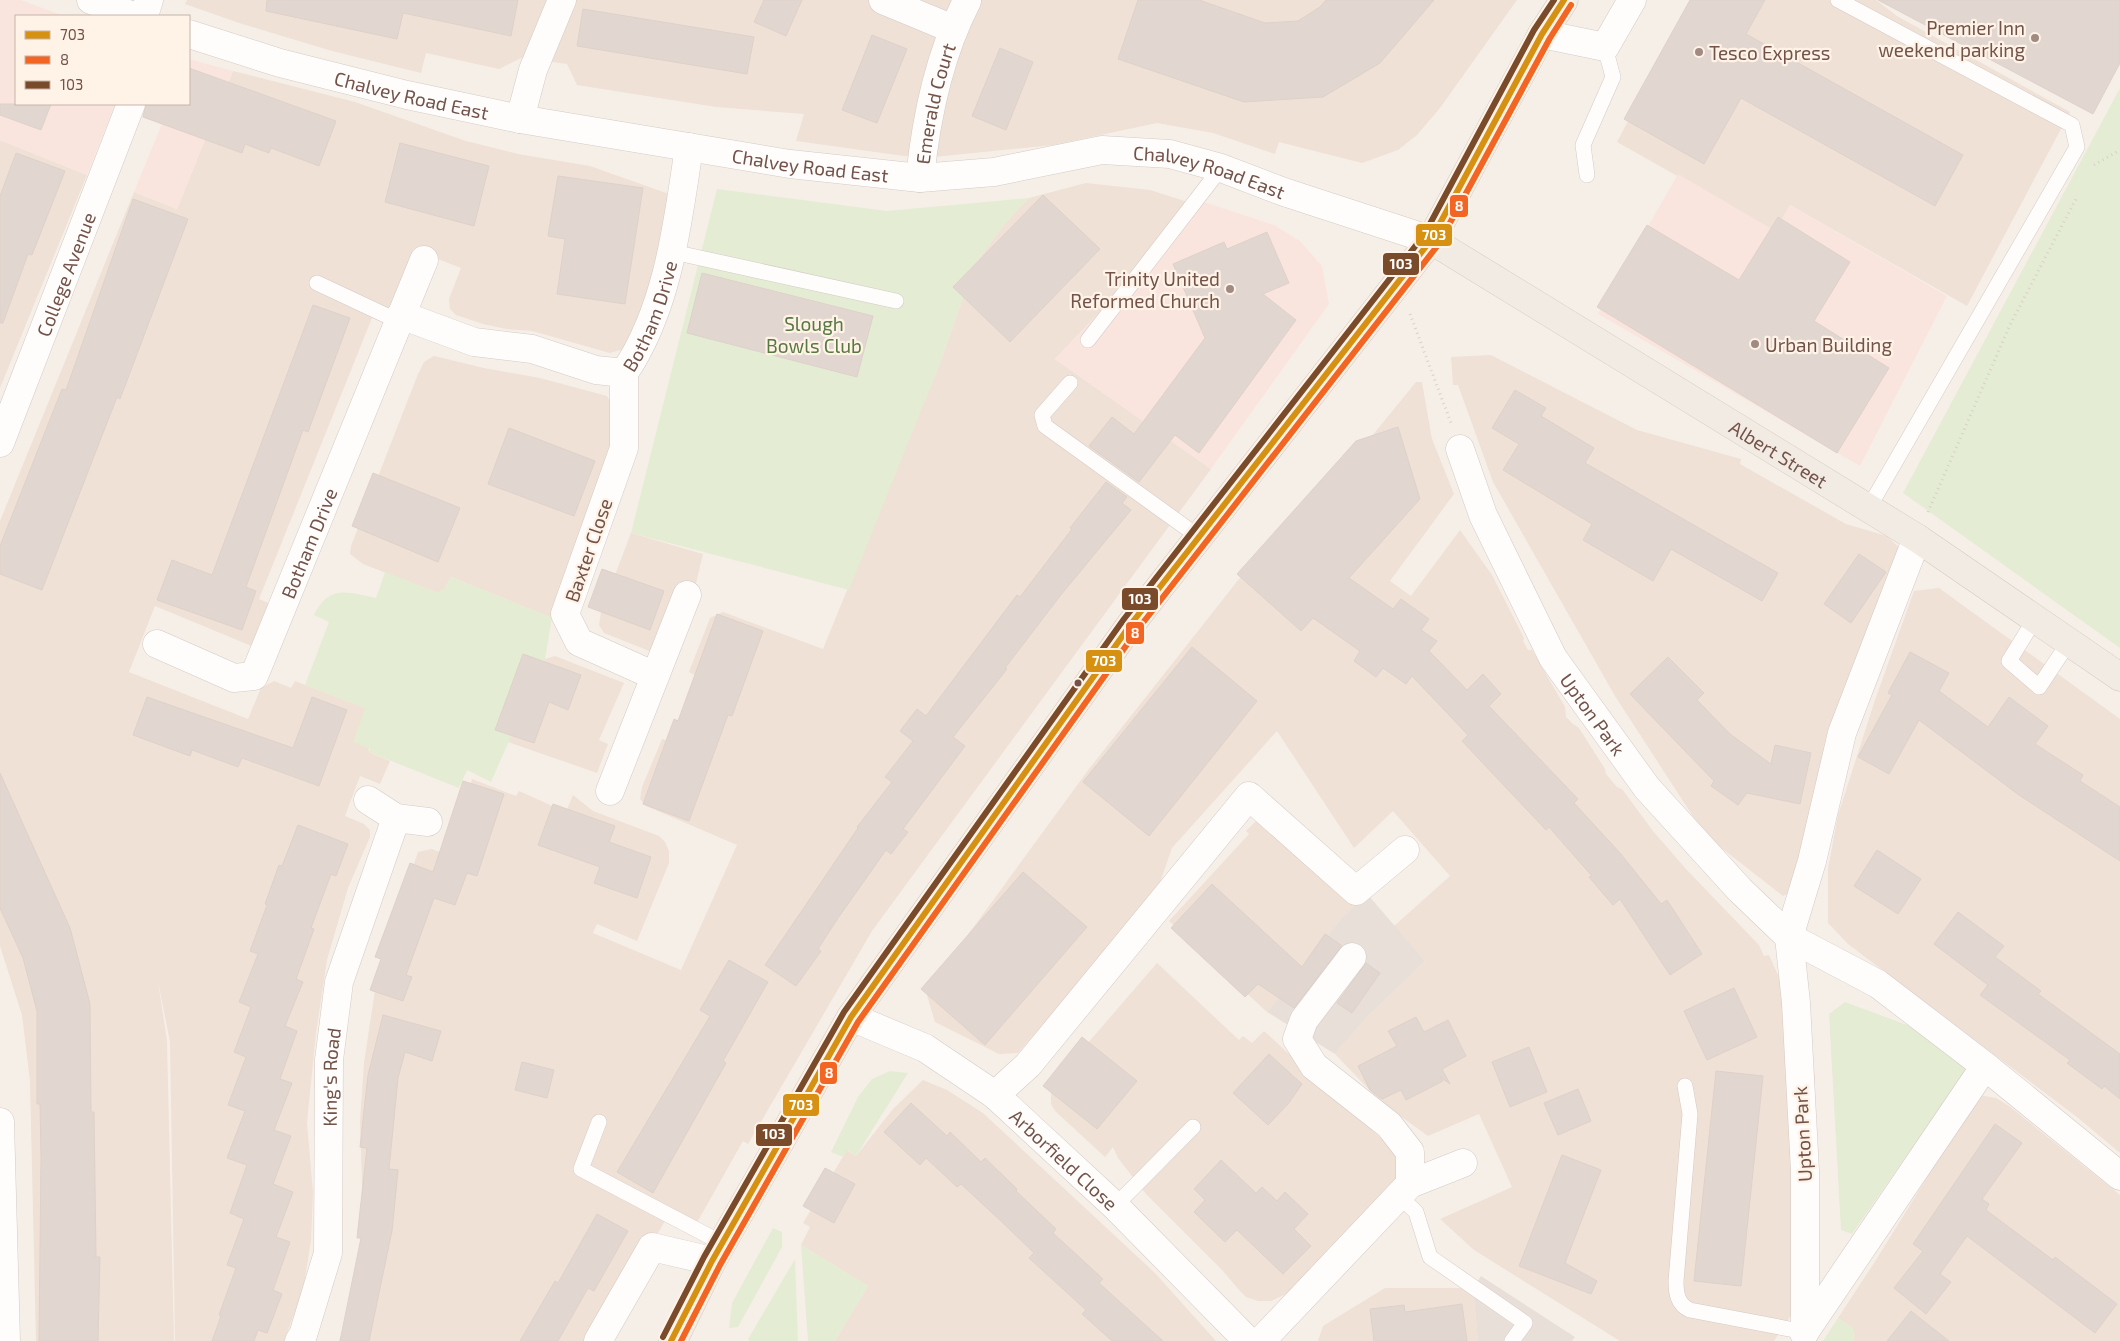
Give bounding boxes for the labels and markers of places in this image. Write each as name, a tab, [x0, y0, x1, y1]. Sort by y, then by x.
place label: Premier Inn weekend parking	[1878, 16, 2025, 61]
marker: Premier Inn weekend parking	[2029, 32, 2041, 44]
place label: Tesco Express	[1709, 41, 1831, 64]
marker: Tesco Express	[1693, 46, 1705, 58]
place label: Trinity United Reformed Church	[1070, 267, 1220, 312]
marker: Trinity United Reformed Church	[1224, 283, 1236, 295]
place label: Urban Building	[1765, 333, 1892, 356]
marker: Urban Building	[1749, 338, 1761, 350]
unlabelled marker	[1073, 678, 1083, 688]

